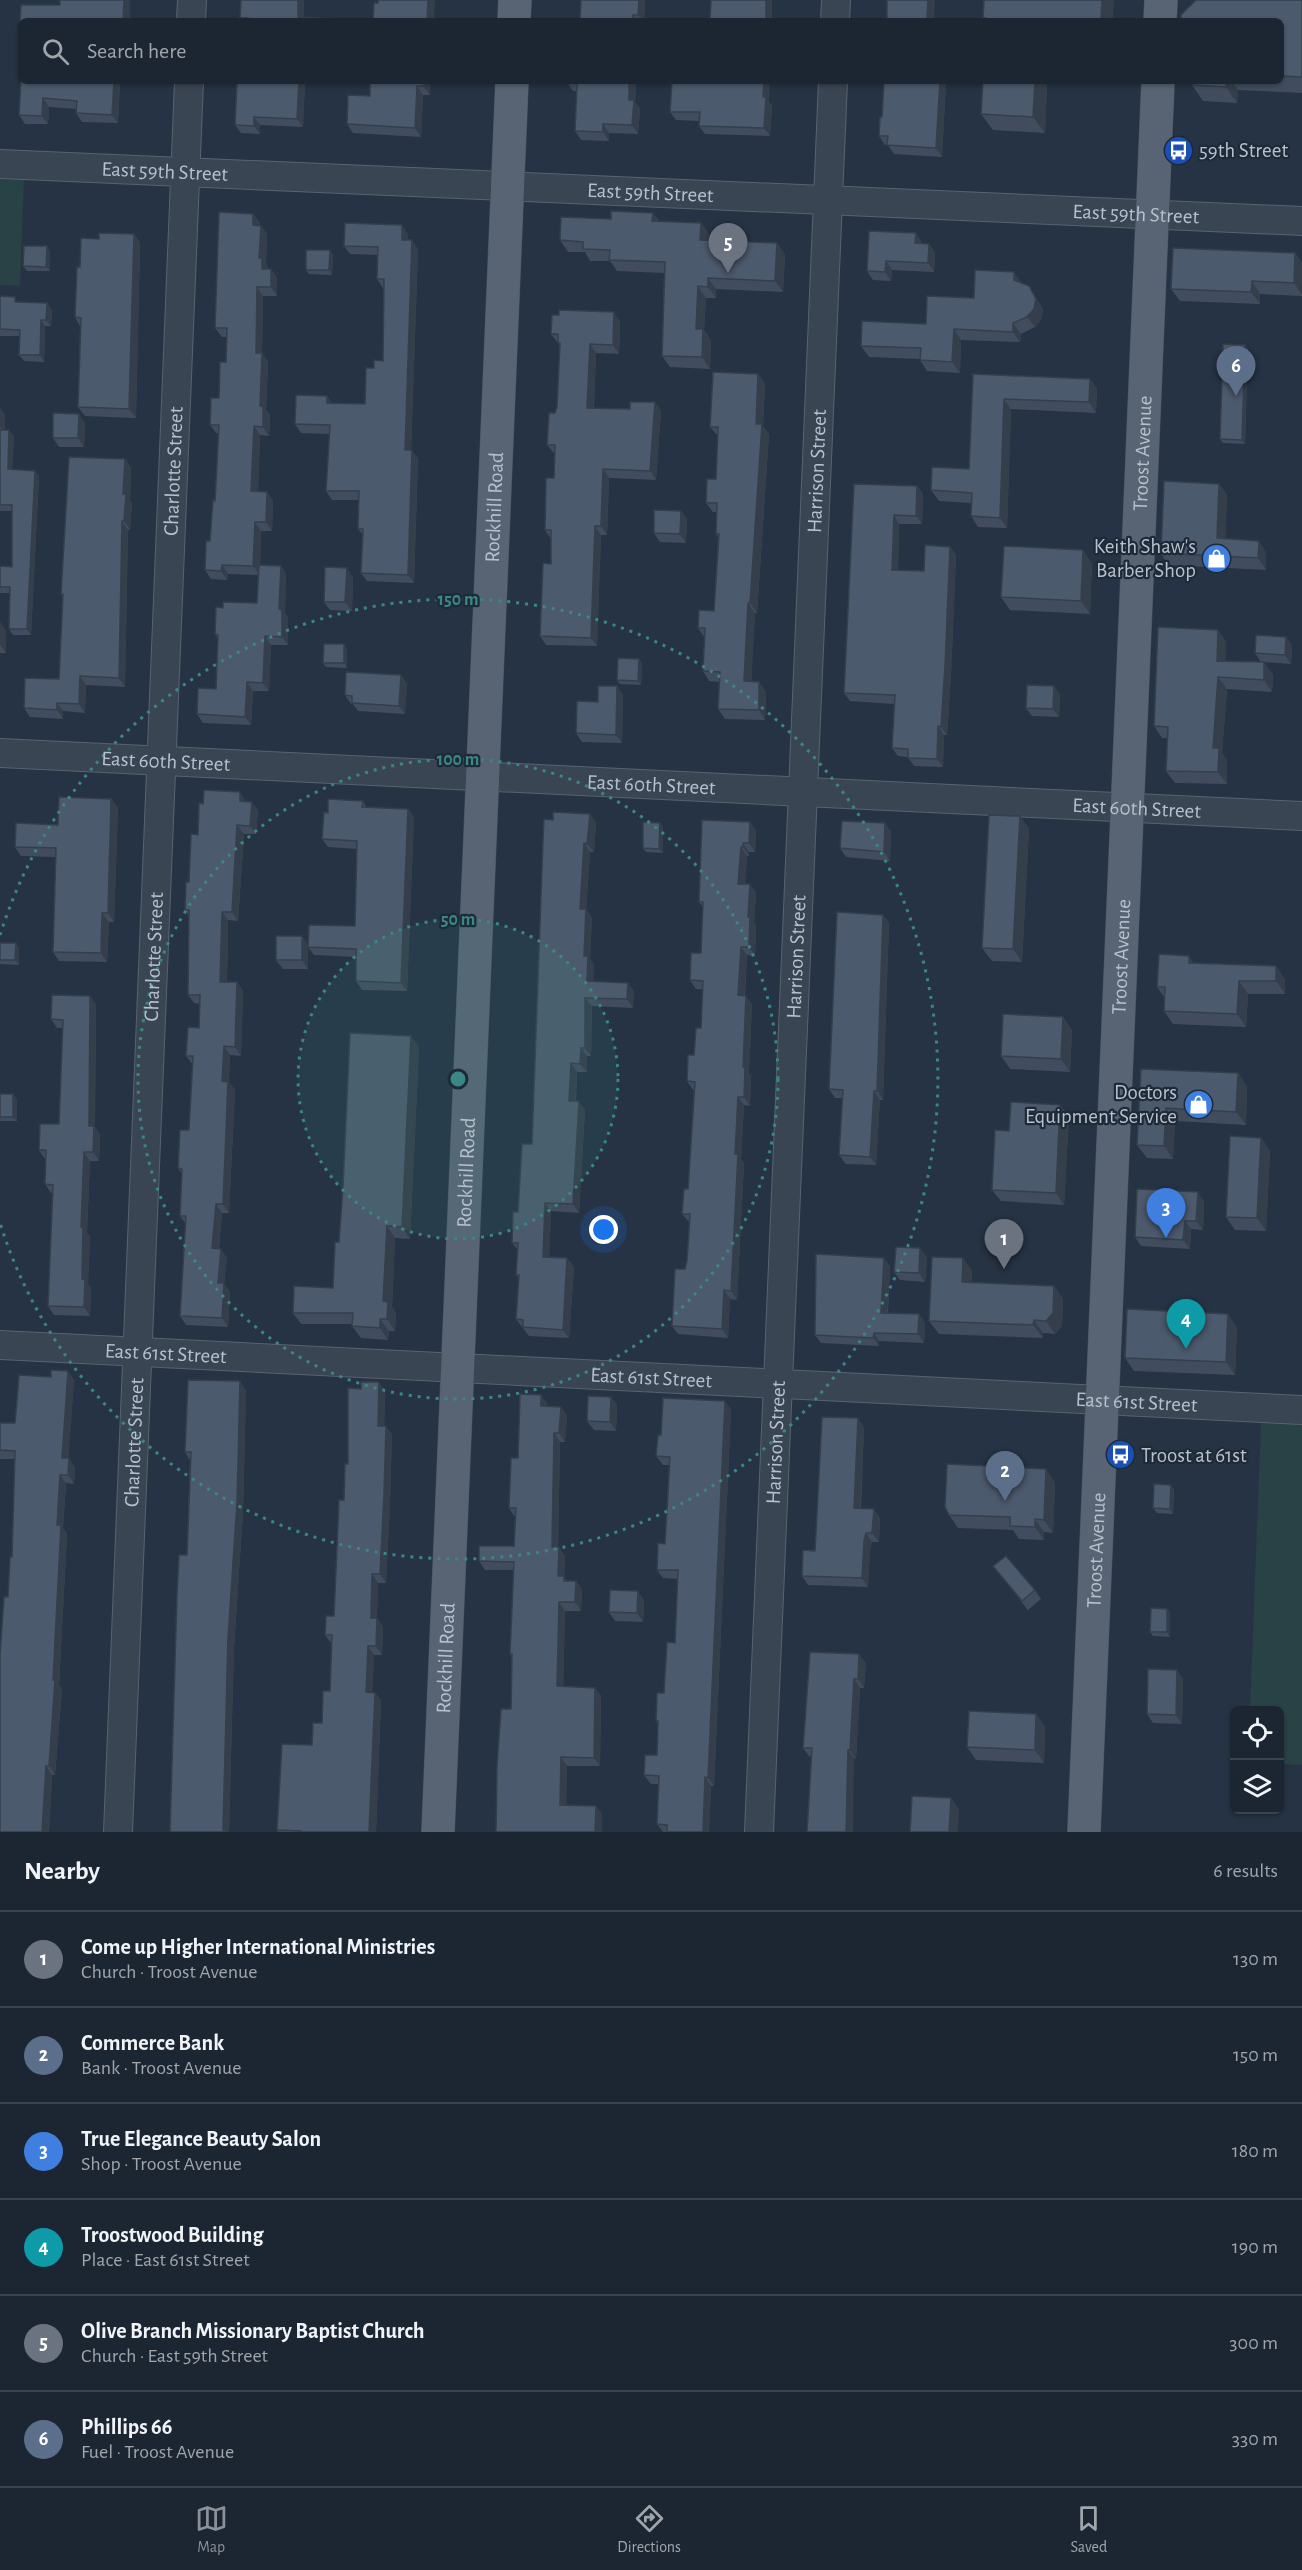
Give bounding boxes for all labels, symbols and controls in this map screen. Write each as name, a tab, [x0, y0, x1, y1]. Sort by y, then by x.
search box	[18, 18, 1284, 84]
icon: search	[39, 35, 72, 68]
text: Search here	[87, 40, 186, 62]
bus stop icon: 59th Street	[1162, 134, 1194, 166]
place label: 59th Street	[1199, 140, 1288, 161]
street label: East 59th Street	[101, 158, 229, 184]
street label: East 59th Street	[587, 179, 714, 206]
street label: East 59th Street	[1072, 200, 1200, 227]
pin: 5	[708, 224, 748, 273]
pin: 6	[1216, 346, 1256, 396]
street label: Troost Avenue	[1129, 395, 1155, 511]
street label: Charlotte Street	[160, 406, 186, 536]
street label: Harrison Street	[803, 409, 830, 534]
street label: Rockhill Road	[481, 451, 507, 563]
place label: Keith Shaw's Barber Shop	[1094, 536, 1196, 581]
shop icon: Keith Shaw's Barber Shop	[1201, 542, 1233, 574]
text: 150 m	[438, 591, 478, 609]
street label: East 60th Street	[101, 747, 231, 775]
text: 100 m	[437, 751, 479, 769]
street label: East 60th Street	[586, 771, 716, 798]
street label: East 60th Street	[1072, 794, 1202, 822]
street label: Charlotte Street	[140, 891, 167, 1022]
street label: Harrison Street	[783, 894, 809, 1019]
street label: Troost Avenue	[1108, 899, 1134, 1015]
text: 50 m	[441, 911, 475, 929]
centre of rings	[448, 1069, 468, 1089]
place label: Doctors Equipment Service	[1025, 1082, 1177, 1127]
shop icon: Doctors Equipment Service	[1182, 1088, 1214, 1120]
street label: Rockhill Road	[453, 1117, 479, 1228]
pin: 3	[1146, 1188, 1186, 1238]
your location	[589, 1215, 618, 1244]
pin: 1	[984, 1220, 1024, 1269]
pin: 4	[1166, 1300, 1206, 1349]
street label: East 61st Street	[104, 1340, 227, 1367]
street label: East 61st Street	[590, 1364, 713, 1391]
street label: Charlotte Street	[121, 1377, 147, 1507]
street label: Harrison Street	[762, 1380, 789, 1505]
street label: East 61st Street	[1075, 1388, 1198, 1415]
bus stop icon: Troost at 61st	[1104, 1439, 1136, 1471]
place label: Troost at 61st	[1141, 1445, 1247, 1466]
pin: 2	[986, 1452, 1024, 1501]
street label: Troost Avenue	[1083, 1492, 1109, 1608]
street label: Rockhill Road	[433, 1602, 458, 1714]
map controls	[1230, 1706, 1284, 1814]
button: locate	[1230, 1706, 1284, 1760]
button: layers	[1230, 1760, 1284, 1814]
text: Nearby	[24, 1858, 100, 1884]
text: 6 results	[1213, 1861, 1278, 1881]
text: Come up Higher International Ministries	[81, 1936, 435, 1958]
text: 1	[40, 1949, 47, 1969]
text: 130 m	[1233, 1949, 1278, 1969]
text: Church · Troost Avenue	[81, 1962, 258, 1982]
text: Commerce Bank	[81, 2032, 224, 2054]
text: 2	[39, 2045, 48, 2065]
text: 150 m	[1233, 2045, 1278, 2065]
text: Bank · Troost Avenue	[81, 2058, 241, 2078]
text: True Elegance Beauty Salon	[81, 2128, 321, 2150]
text: 3	[39, 2141, 48, 2161]
text: 180 m	[1232, 2141, 1278, 2161]
text: Shop · Troost Avenue	[81, 2154, 242, 2174]
text: Troostwood Building	[81, 2224, 264, 2246]
text: 4	[38, 2237, 49, 2257]
text: 190 m	[1232, 2237, 1278, 2257]
text: Place · East 61st Street	[81, 2250, 250, 2270]
text: Olive Branch Missionary Baptist Church	[81, 2320, 425, 2342]
text: 5	[39, 2333, 48, 2353]
text: 300 m	[1229, 2333, 1278, 2353]
text: Church · East 59th Street	[81, 2346, 268, 2366]
text: Phillips 66	[81, 2416, 172, 2438]
text: 6	[39, 2429, 48, 2449]
text: 330 m	[1232, 2429, 1278, 2449]
text: Fuel · Troost Avenue	[81, 2442, 234, 2462]
tab: Map	[195, 2502, 228, 2557]
tab: Directions	[617, 2502, 681, 2557]
tab: Saved	[1071, 2502, 1107, 2557]

